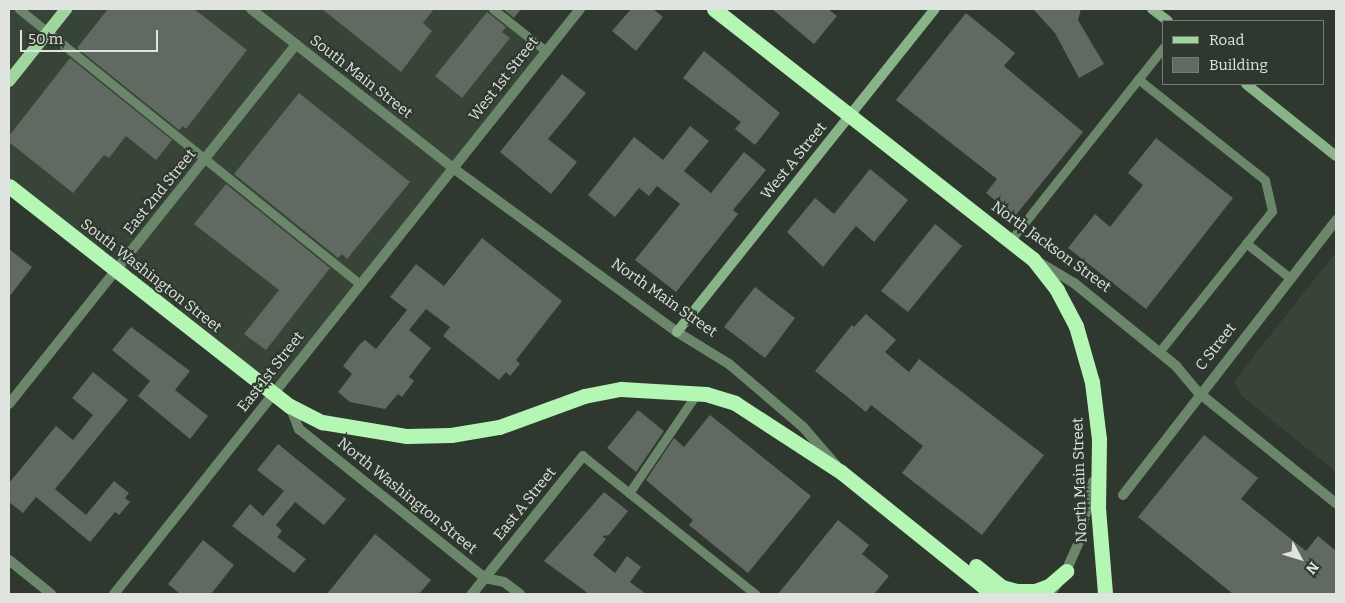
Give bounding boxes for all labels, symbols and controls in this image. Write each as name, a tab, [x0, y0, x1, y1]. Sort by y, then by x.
scale bar	[22, 20, 160, 52]
legend	[1162, 20, 1325, 85]
text: 50 m	[28, 30, 63, 48]
street label: South Main Street	[306, 31, 416, 123]
text: Road	[1209, 31, 1244, 49]
street label: West 1st Street	[465, 33, 543, 125]
text: Building	[1209, 56, 1268, 74]
street label: West A Street	[757, 119, 831, 203]
street label: East 2nd Street	[120, 146, 200, 238]
street label: North Jackson Street	[988, 198, 1114, 296]
street label: South Washington Street	[77, 215, 225, 337]
street label: North Main Street	[608, 255, 720, 341]
street label: C Street	[1192, 320, 1240, 374]
street label: East 1st Street	[234, 328, 308, 416]
street label: North Main Street	[1069, 417, 1091, 543]
street label: North Washington Street	[334, 434, 480, 558]
street label: East A Street	[490, 464, 560, 544]
north arrow	[1275, 533, 1325, 583]
text: N	[1302, 558, 1322, 577]

